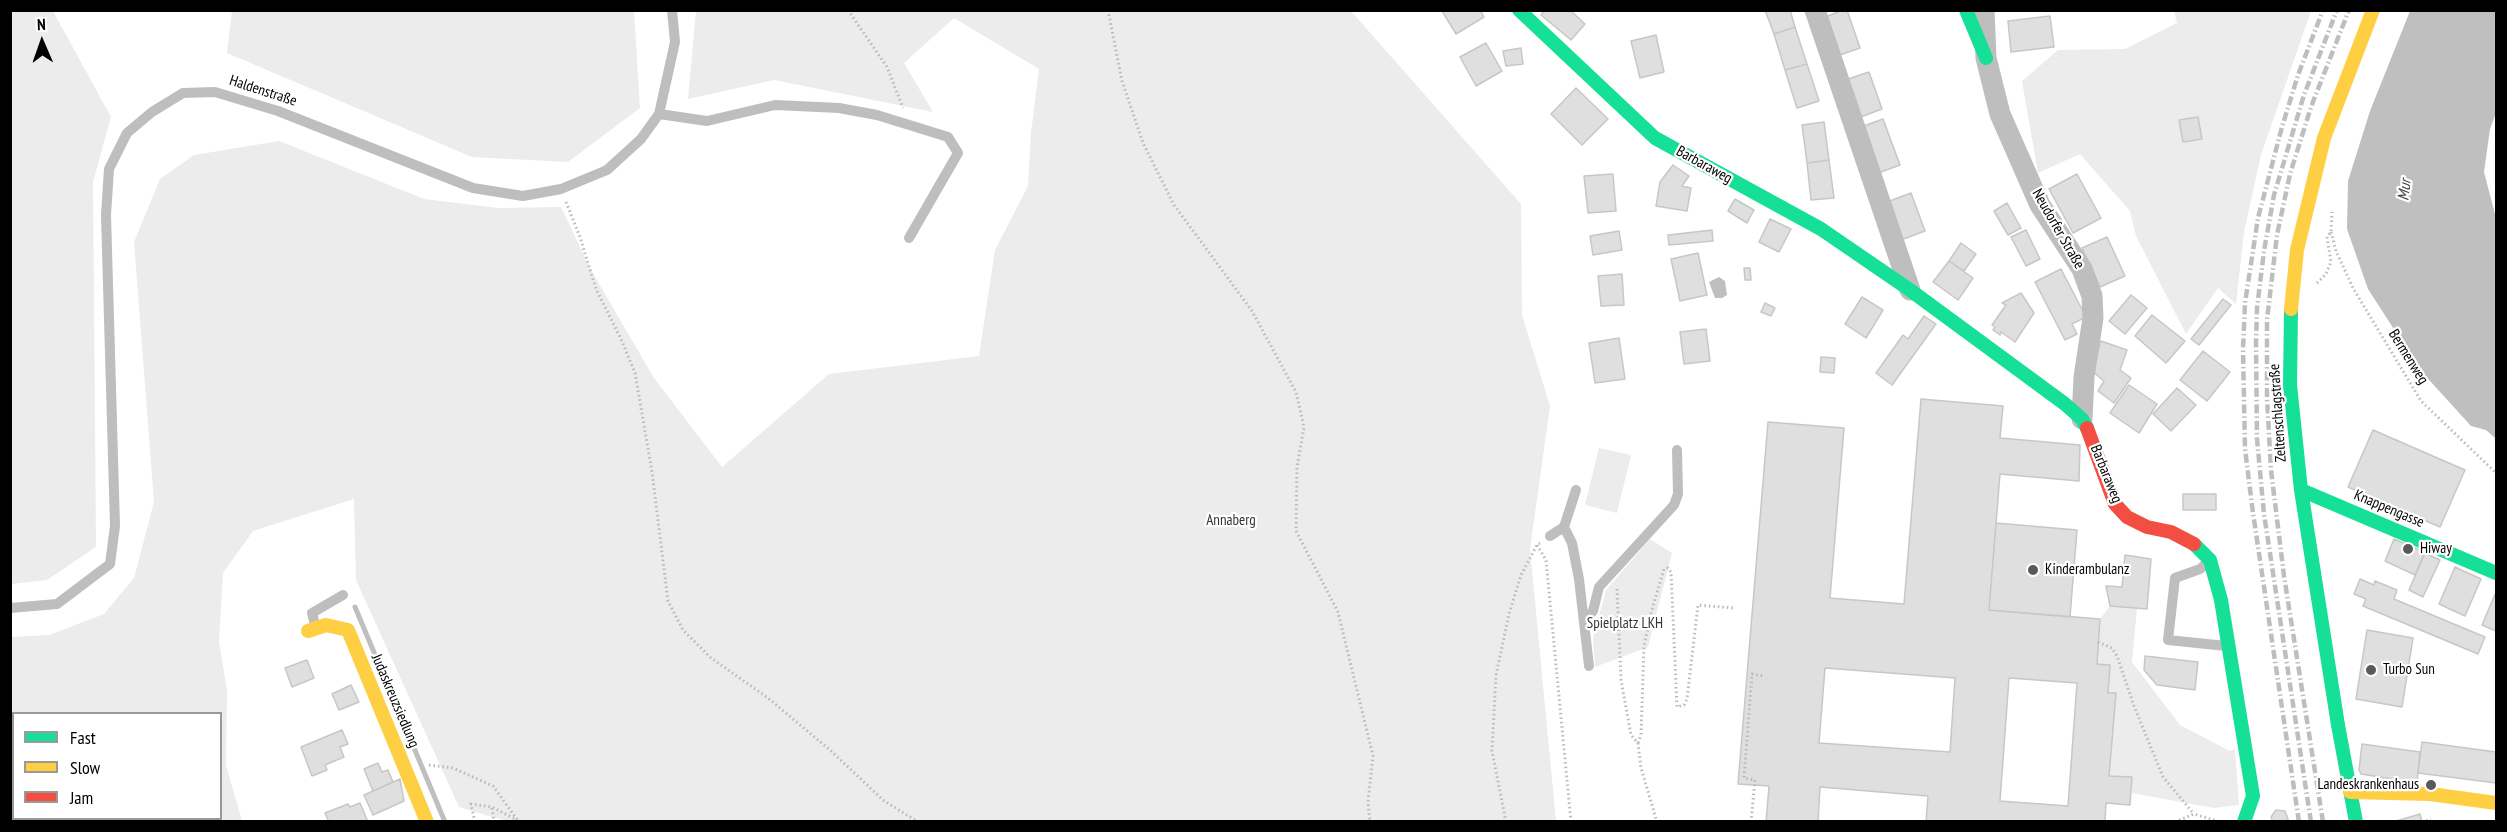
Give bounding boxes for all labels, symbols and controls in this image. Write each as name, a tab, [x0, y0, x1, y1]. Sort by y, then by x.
north arrow	[12, 12, 72, 72]
text: N	[37, 14, 46, 34]
street label: Haldenstraße	[227, 72, 299, 110]
street label: Barbaraweg	[1673, 142, 1735, 188]
water label: Mur	[2394, 178, 2416, 202]
street label: Neudorfer Straße	[2028, 186, 2088, 272]
street label: Bermenweg	[2384, 326, 2432, 388]
street label: Zeltenschlagstraße	[2266, 363, 2290, 463]
street label: Barbaraweg	[2086, 442, 2126, 506]
street label: Knappengasse	[2351, 486, 2427, 532]
park label: Annaberg	[1206, 512, 1256, 530]
place label: Hiway	[2420, 540, 2452, 558]
marker: Hiway	[2401, 542, 2415, 556]
place label: Kinderambulanz	[2045, 561, 2129, 579]
marker: Kinderambulanz	[2026, 563, 2040, 577]
park label: Spielplatz LKH	[1587, 615, 1663, 633]
street label: Judaskreuzsiedlung	[367, 652, 423, 750]
place label: Turbo Sun	[2383, 661, 2435, 679]
marker: Turbo Sun	[2364, 663, 2378, 677]
legend	[12, 712, 222, 820]
text: Fast	[70, 726, 96, 749]
text: Slow	[70, 756, 100, 779]
place label: Landeskrankenhaus	[2317, 776, 2419, 794]
marker: Landeskrankenhaus	[2424, 778, 2438, 792]
text: Jam	[70, 786, 93, 809]

